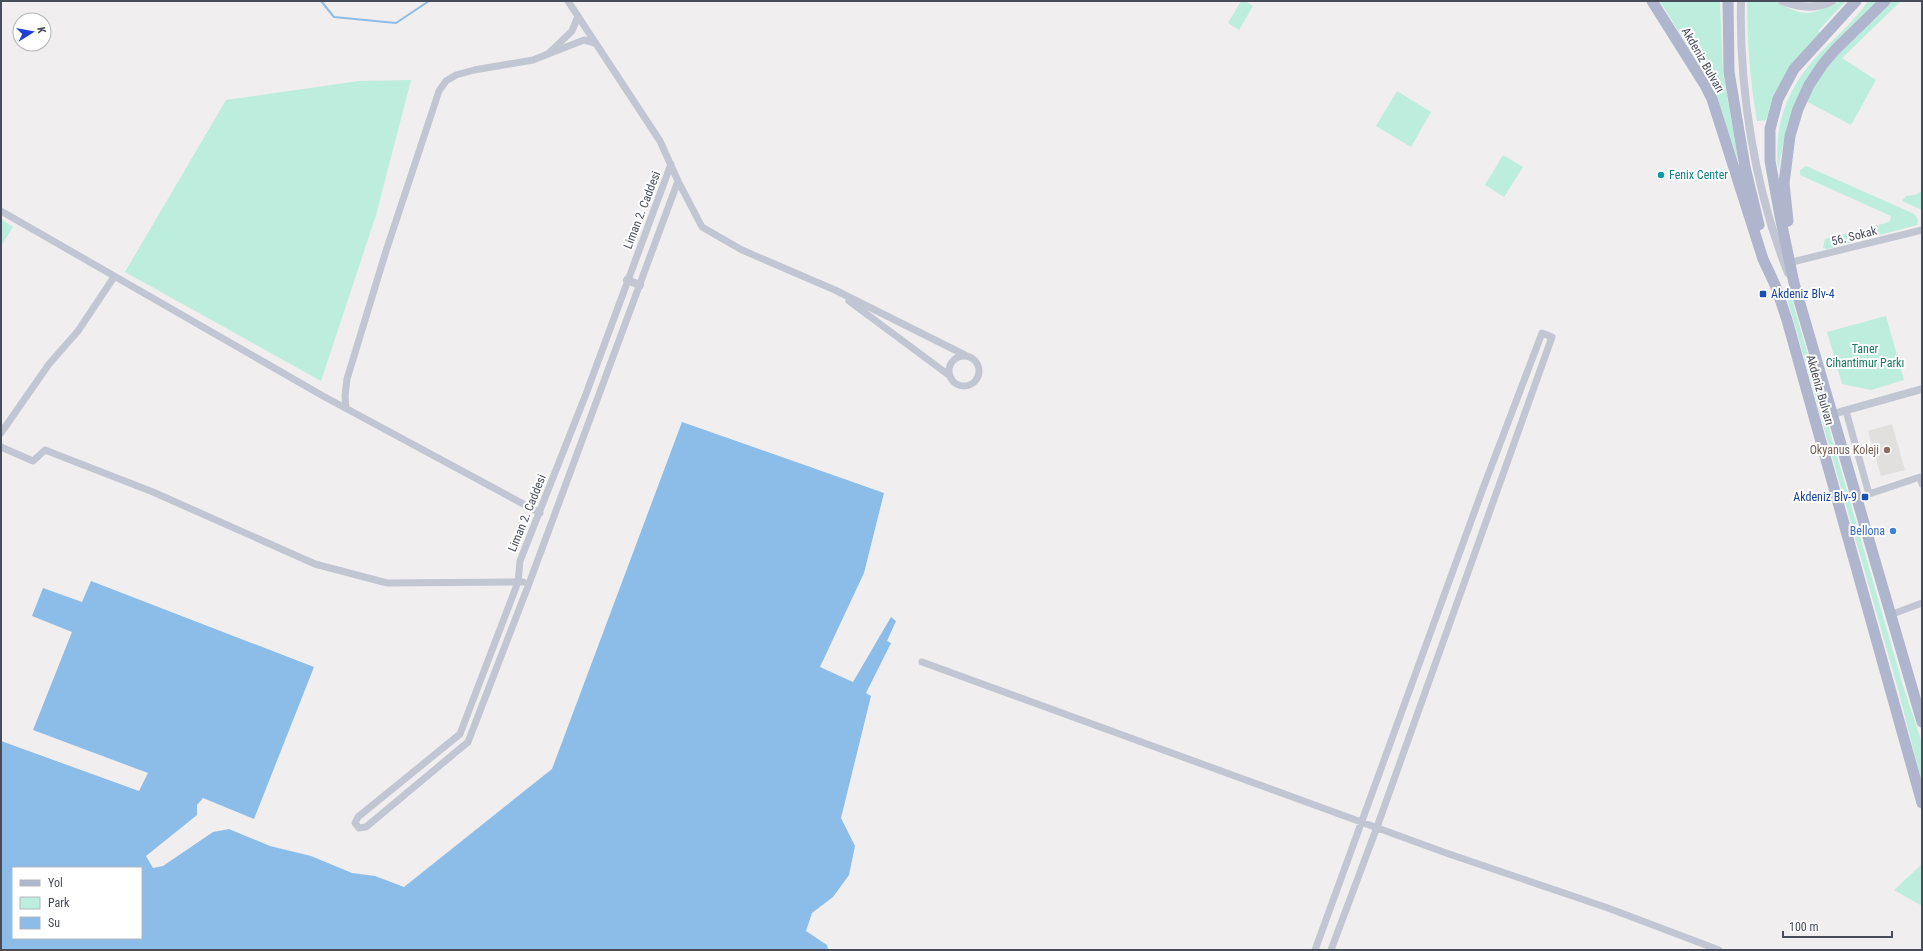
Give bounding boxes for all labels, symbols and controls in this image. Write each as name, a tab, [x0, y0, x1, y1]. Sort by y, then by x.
north arrow	[12, 12, 52, 52]
street label: Akdeniz Bulvarı	[1679, 25, 1727, 95]
text: K	[34, 26, 48, 35]
place label: Fenix Center	[1669, 168, 1728, 182]
street label: Liman 2. Caddesi	[621, 169, 663, 251]
marker: Fenix Center	[1656, 170, 1666, 180]
street label: 56. Sokak	[1830, 223, 1879, 248]
place label: Akdeniz Blv-4	[1771, 287, 1835, 301]
marker: Akdeniz Blv-4	[1758, 289, 1768, 299]
park label: Taner Cihantimur Parkı	[1826, 342, 1904, 370]
street label: Akdeniz Bulvarı	[1803, 353, 1837, 427]
place label: Okyanus Koleji	[1810, 443, 1879, 457]
marker: Okyanus Koleji	[1882, 445, 1892, 455]
street label: Liman 2. Caddesi	[505, 472, 549, 554]
place label: Akdeniz Blv-9	[1793, 490, 1857, 504]
marker: Akdeniz Blv-9	[1860, 492, 1870, 502]
place label: Bellona	[1850, 524, 1885, 538]
marker: Bellona	[1888, 526, 1898, 536]
legend	[12, 867, 142, 939]
text: Yol	[48, 876, 63, 890]
text: Park	[48, 896, 70, 910]
scale bar	[1783, 913, 1892, 939]
text: Su	[48, 916, 60, 930]
text: 100 m	[1789, 920, 1819, 934]

